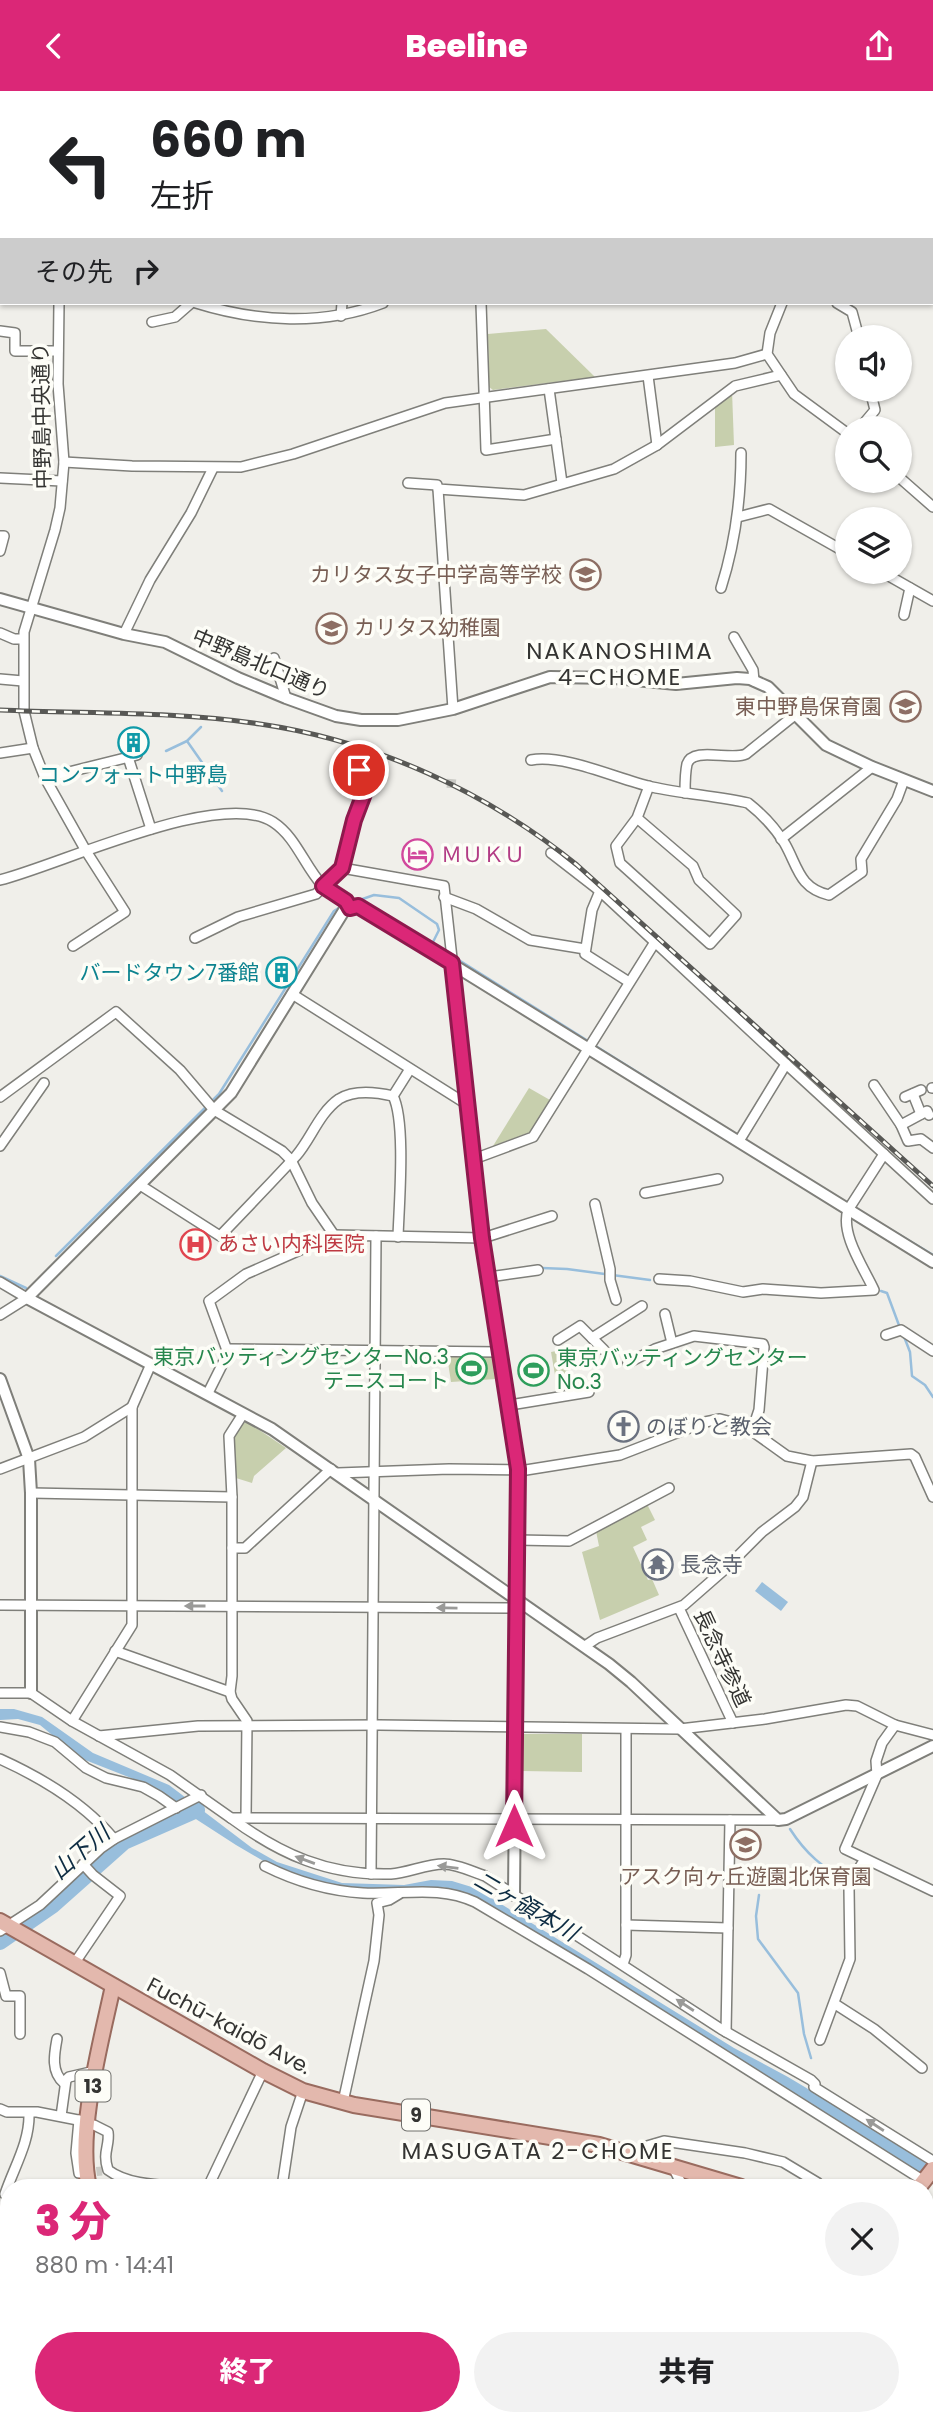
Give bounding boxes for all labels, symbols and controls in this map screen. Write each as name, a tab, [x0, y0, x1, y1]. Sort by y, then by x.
text: Beeline	[405, 23, 528, 68]
icon: back	[35, 27, 73, 65]
icon: share	[860, 27, 898, 65]
text: 660 m	[150, 106, 307, 174]
icon: left	[35, 119, 126, 210]
text: 左折	[150, 173, 214, 218]
icon: right	[127, 252, 165, 290]
text: その先	[35, 254, 113, 290]
map controls	[835, 325, 912, 584]
button: sound	[835, 325, 912, 402]
street label: 中野島中央通り	[26, 342, 57, 490]
button: search	[835, 416, 912, 493]
button: layers	[835, 507, 912, 584]
school or university icon: カリタス女子中学高等学校	[568, 558, 602, 592]
place label: カリタス女子中学高等学校	[310, 560, 562, 589]
school or university icon: カリタス幼稚園	[314, 611, 348, 645]
place label: カリタス幼稚園	[354, 613, 501, 642]
street label: 中野島北口通り	[188, 621, 335, 706]
district label: NAKANOSHIMA 4-CHOME	[526, 635, 714, 693]
school or university icon: 東中野島保育園	[888, 690, 922, 724]
place label: 東中野島保育園	[735, 692, 882, 721]
building icon: コンフォート中野島	[116, 726, 150, 760]
pin	[329, 740, 389, 800]
icon: arrive	[340, 751, 378, 789]
place label: コンフォート中野島	[39, 760, 227, 789]
hotel icon: ＭＵＫＵ	[401, 838, 435, 872]
place label: ＭＵＫＵ	[441, 840, 525, 869]
building icon: バードタウン7番館	[265, 956, 299, 990]
place label: バードタウン7番館	[80, 958, 259, 987]
hospital icon: あさい内科医院	[178, 1227, 212, 1261]
place label: あさい内科医院	[218, 1229, 365, 1258]
place label: 東京バッティングセンターNo.3 テニスコート	[153, 1342, 449, 1395]
place label: 東京バッティングセンター No.3	[557, 1343, 808, 1396]
sports icon: 東京バッティングセンターNo.3 テニスコート	[455, 1352, 489, 1386]
sports icon: 東京バッティングセンター No.3	[517, 1353, 551, 1387]
church icon: のぼりと教会	[606, 1410, 640, 1444]
place label: のぼりと教会	[646, 1412, 772, 1441]
temple icon: 長念寺	[640, 1548, 674, 1582]
place label: 長念寺	[680, 1550, 743, 1579]
one-way arrow	[184, 1600, 206, 1612]
one-way arrow	[436, 1602, 458, 1614]
street label: 長念寺参道	[687, 1604, 758, 1711]
position arrow	[477, 1789, 551, 1863]
water label: 山下川	[43, 1815, 119, 1887]
school or university icon: アスク向ヶ丘遊園北保育園	[729, 1828, 763, 1862]
one-way arrow	[294, 1854, 315, 1865]
one-way arrow	[437, 1861, 459, 1872]
place label: アスク向ヶ丘遊園北保育園	[620, 1862, 872, 1891]
water label: 二ヶ領本川	[468, 1863, 586, 1950]
street label: Fuchū-kaidō Ave.	[142, 1970, 316, 2081]
one-way arrow	[676, 1998, 694, 2012]
road number: 13	[76, 2071, 110, 2101]
road number: 9	[402, 2099, 430, 2131]
one-way arrow	[866, 2119, 885, 2132]
district label: MASUGATA 2-CHOME	[401, 2135, 675, 2167]
text: 3 分	[35, 2192, 111, 2251]
button: close	[825, 2202, 899, 2276]
text: 880 m · 14:41	[35, 2249, 174, 2281]
button: 終了	[35, 2332, 460, 2412]
button: 共有	[474, 2332, 899, 2412]

